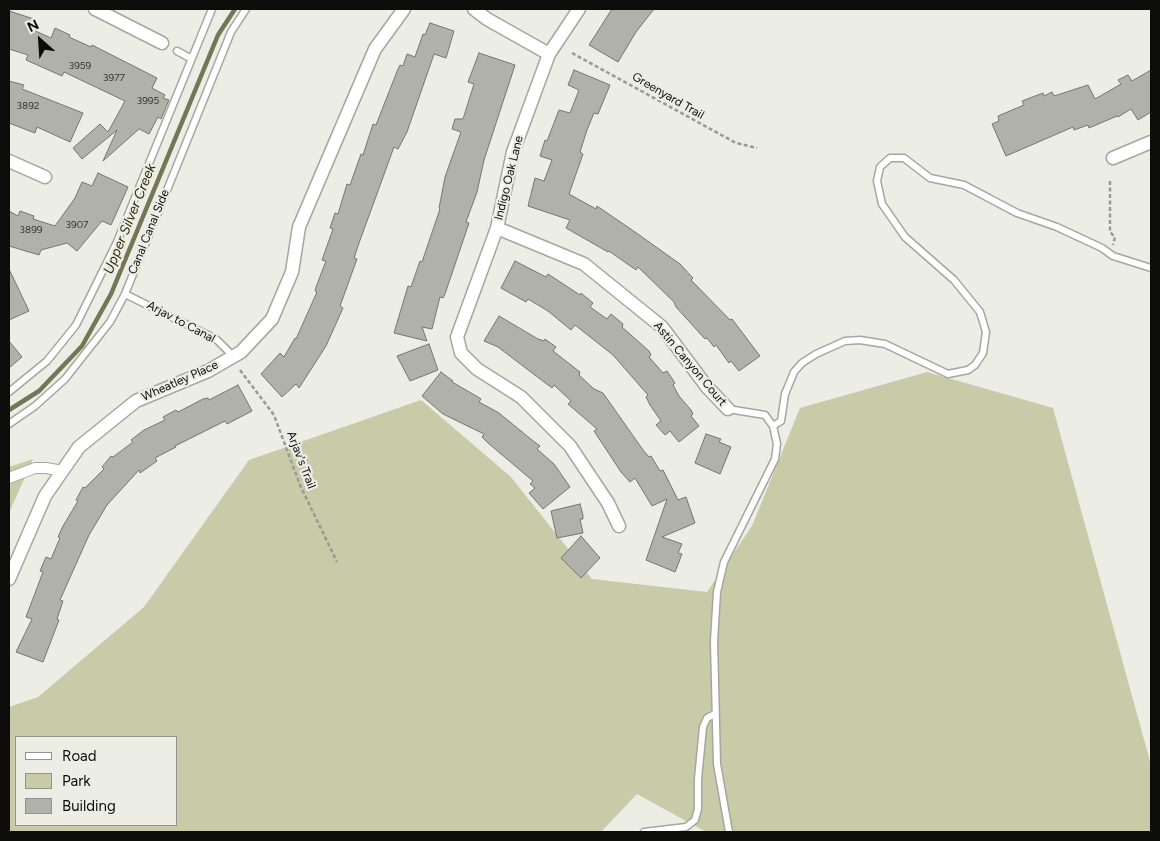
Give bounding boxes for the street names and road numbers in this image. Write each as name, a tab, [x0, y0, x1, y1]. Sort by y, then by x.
street label: Greenyard Trail	[629, 70, 707, 122]
street label: Indigo Oak Lane	[492, 134, 526, 222]
street label: Canal Canal Side	[125, 188, 173, 276]
street label: Arjav to Canal	[144, 298, 218, 346]
street label: Astin Canyon Court	[650, 319, 730, 409]
street label: Wheatley Place	[139, 358, 221, 404]
street label: Arjav's Trail	[283, 429, 319, 491]

